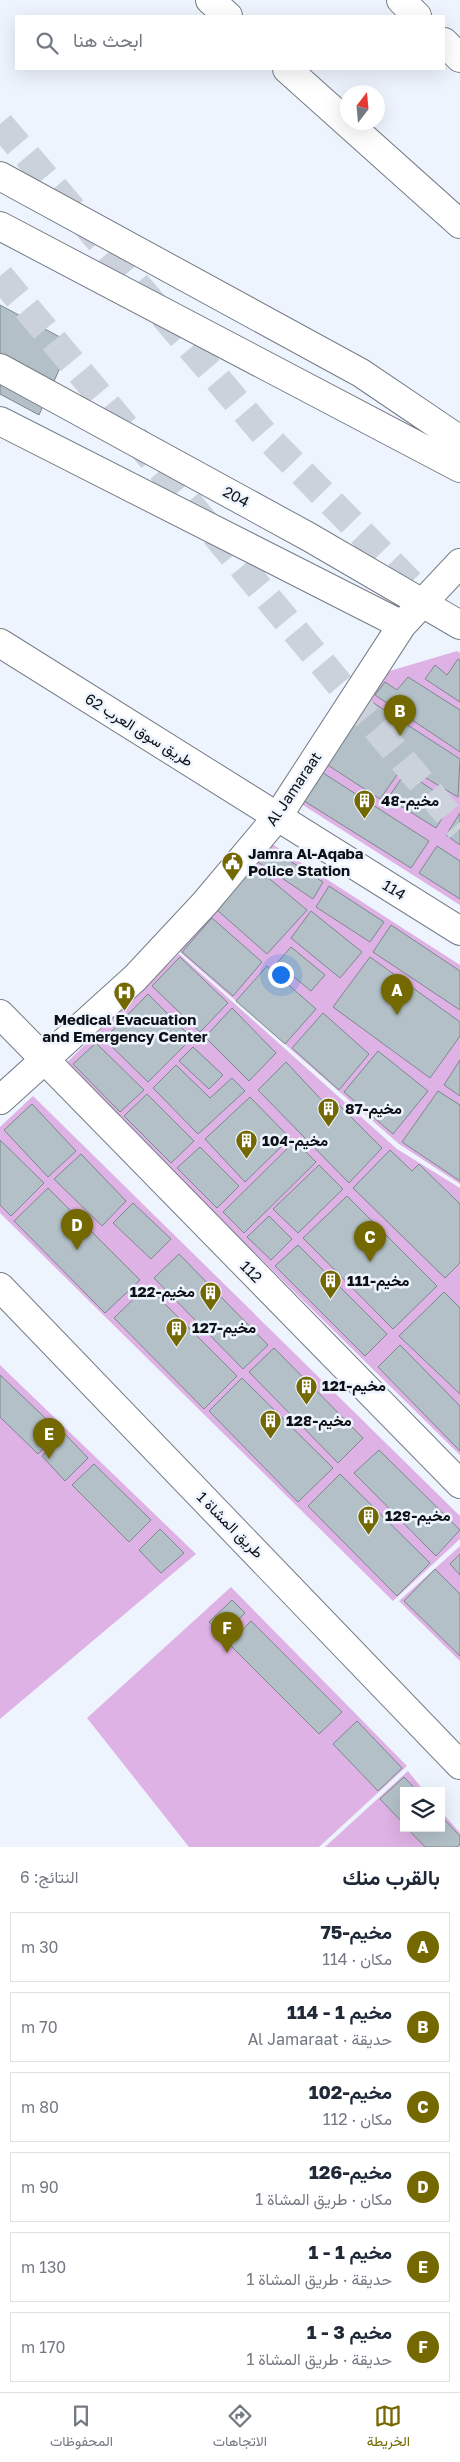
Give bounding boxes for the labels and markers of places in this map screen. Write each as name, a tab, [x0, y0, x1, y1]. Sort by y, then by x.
pin: B	[384, 695, 416, 736]
building icon: مخيم-48	[353, 789, 377, 820]
place label: مخيم-48	[381, 791, 439, 811]
place label: Jamra Al-Aqaba Police Station	[248, 844, 364, 879]
public building icon: Jamra Al-Aqaba Police Station	[220, 851, 244, 882]
pin: A	[381, 974, 413, 1015]
hospital icon: Medical Evacuation and Emergency Center	[113, 980, 137, 1011]
place label: Medical Evacuation and Emergency Center	[42, 1010, 208, 1045]
building icon: مخيم-87	[317, 1097, 341, 1128]
place label: مخيم-87	[345, 1099, 402, 1119]
building icon: مخيم-104	[234, 1129, 258, 1160]
place label: مخيم-104	[262, 1131, 328, 1151]
pin: D	[61, 1209, 93, 1250]
pin: C	[354, 1221, 386, 1262]
building icon: مخيم-111	[319, 1269, 343, 1300]
place label: مخيم-111	[347, 1271, 409, 1291]
building icon: مخيم-122	[199, 1280, 223, 1311]
place label: مخيم-122	[130, 1282, 195, 1302]
building icon: مخيم-127	[164, 1316, 188, 1347]
place label: مخيم-127	[192, 1318, 256, 1338]
building icon: مخيم-121	[294, 1374, 318, 1405]
place label: مخيم-121	[322, 1376, 386, 1396]
building icon: مخيم-128	[258, 1409, 282, 1440]
place label: مخيم-128	[286, 1411, 352, 1431]
pin: E	[33, 1418, 65, 1459]
building icon: مخيم-129	[357, 1504, 381, 1535]
place label: مخيم-129	[385, 1506, 451, 1526]
pin: F	[211, 1612, 243, 1653]

